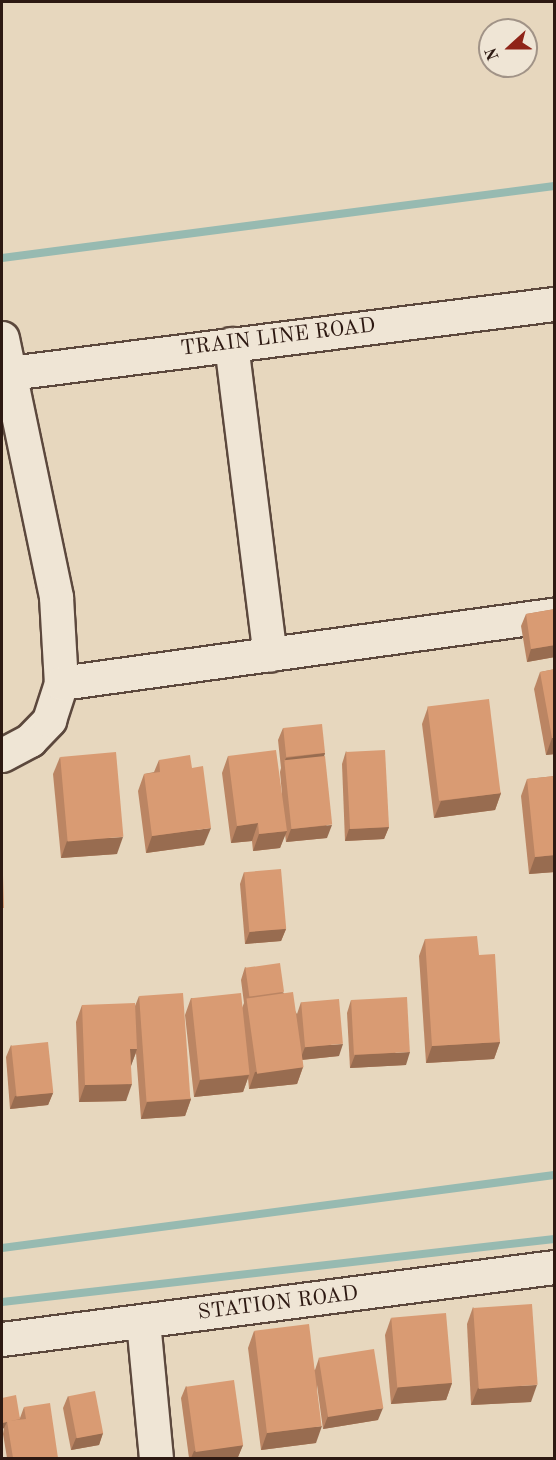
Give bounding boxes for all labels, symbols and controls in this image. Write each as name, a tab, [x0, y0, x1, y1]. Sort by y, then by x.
north arrow	[478, 18, 538, 78]
text: N	[483, 45, 503, 62]
street label: TRAIN LINE ROAD	[179, 314, 377, 362]
street label: STATION ROAD	[196, 1282, 360, 1326]

